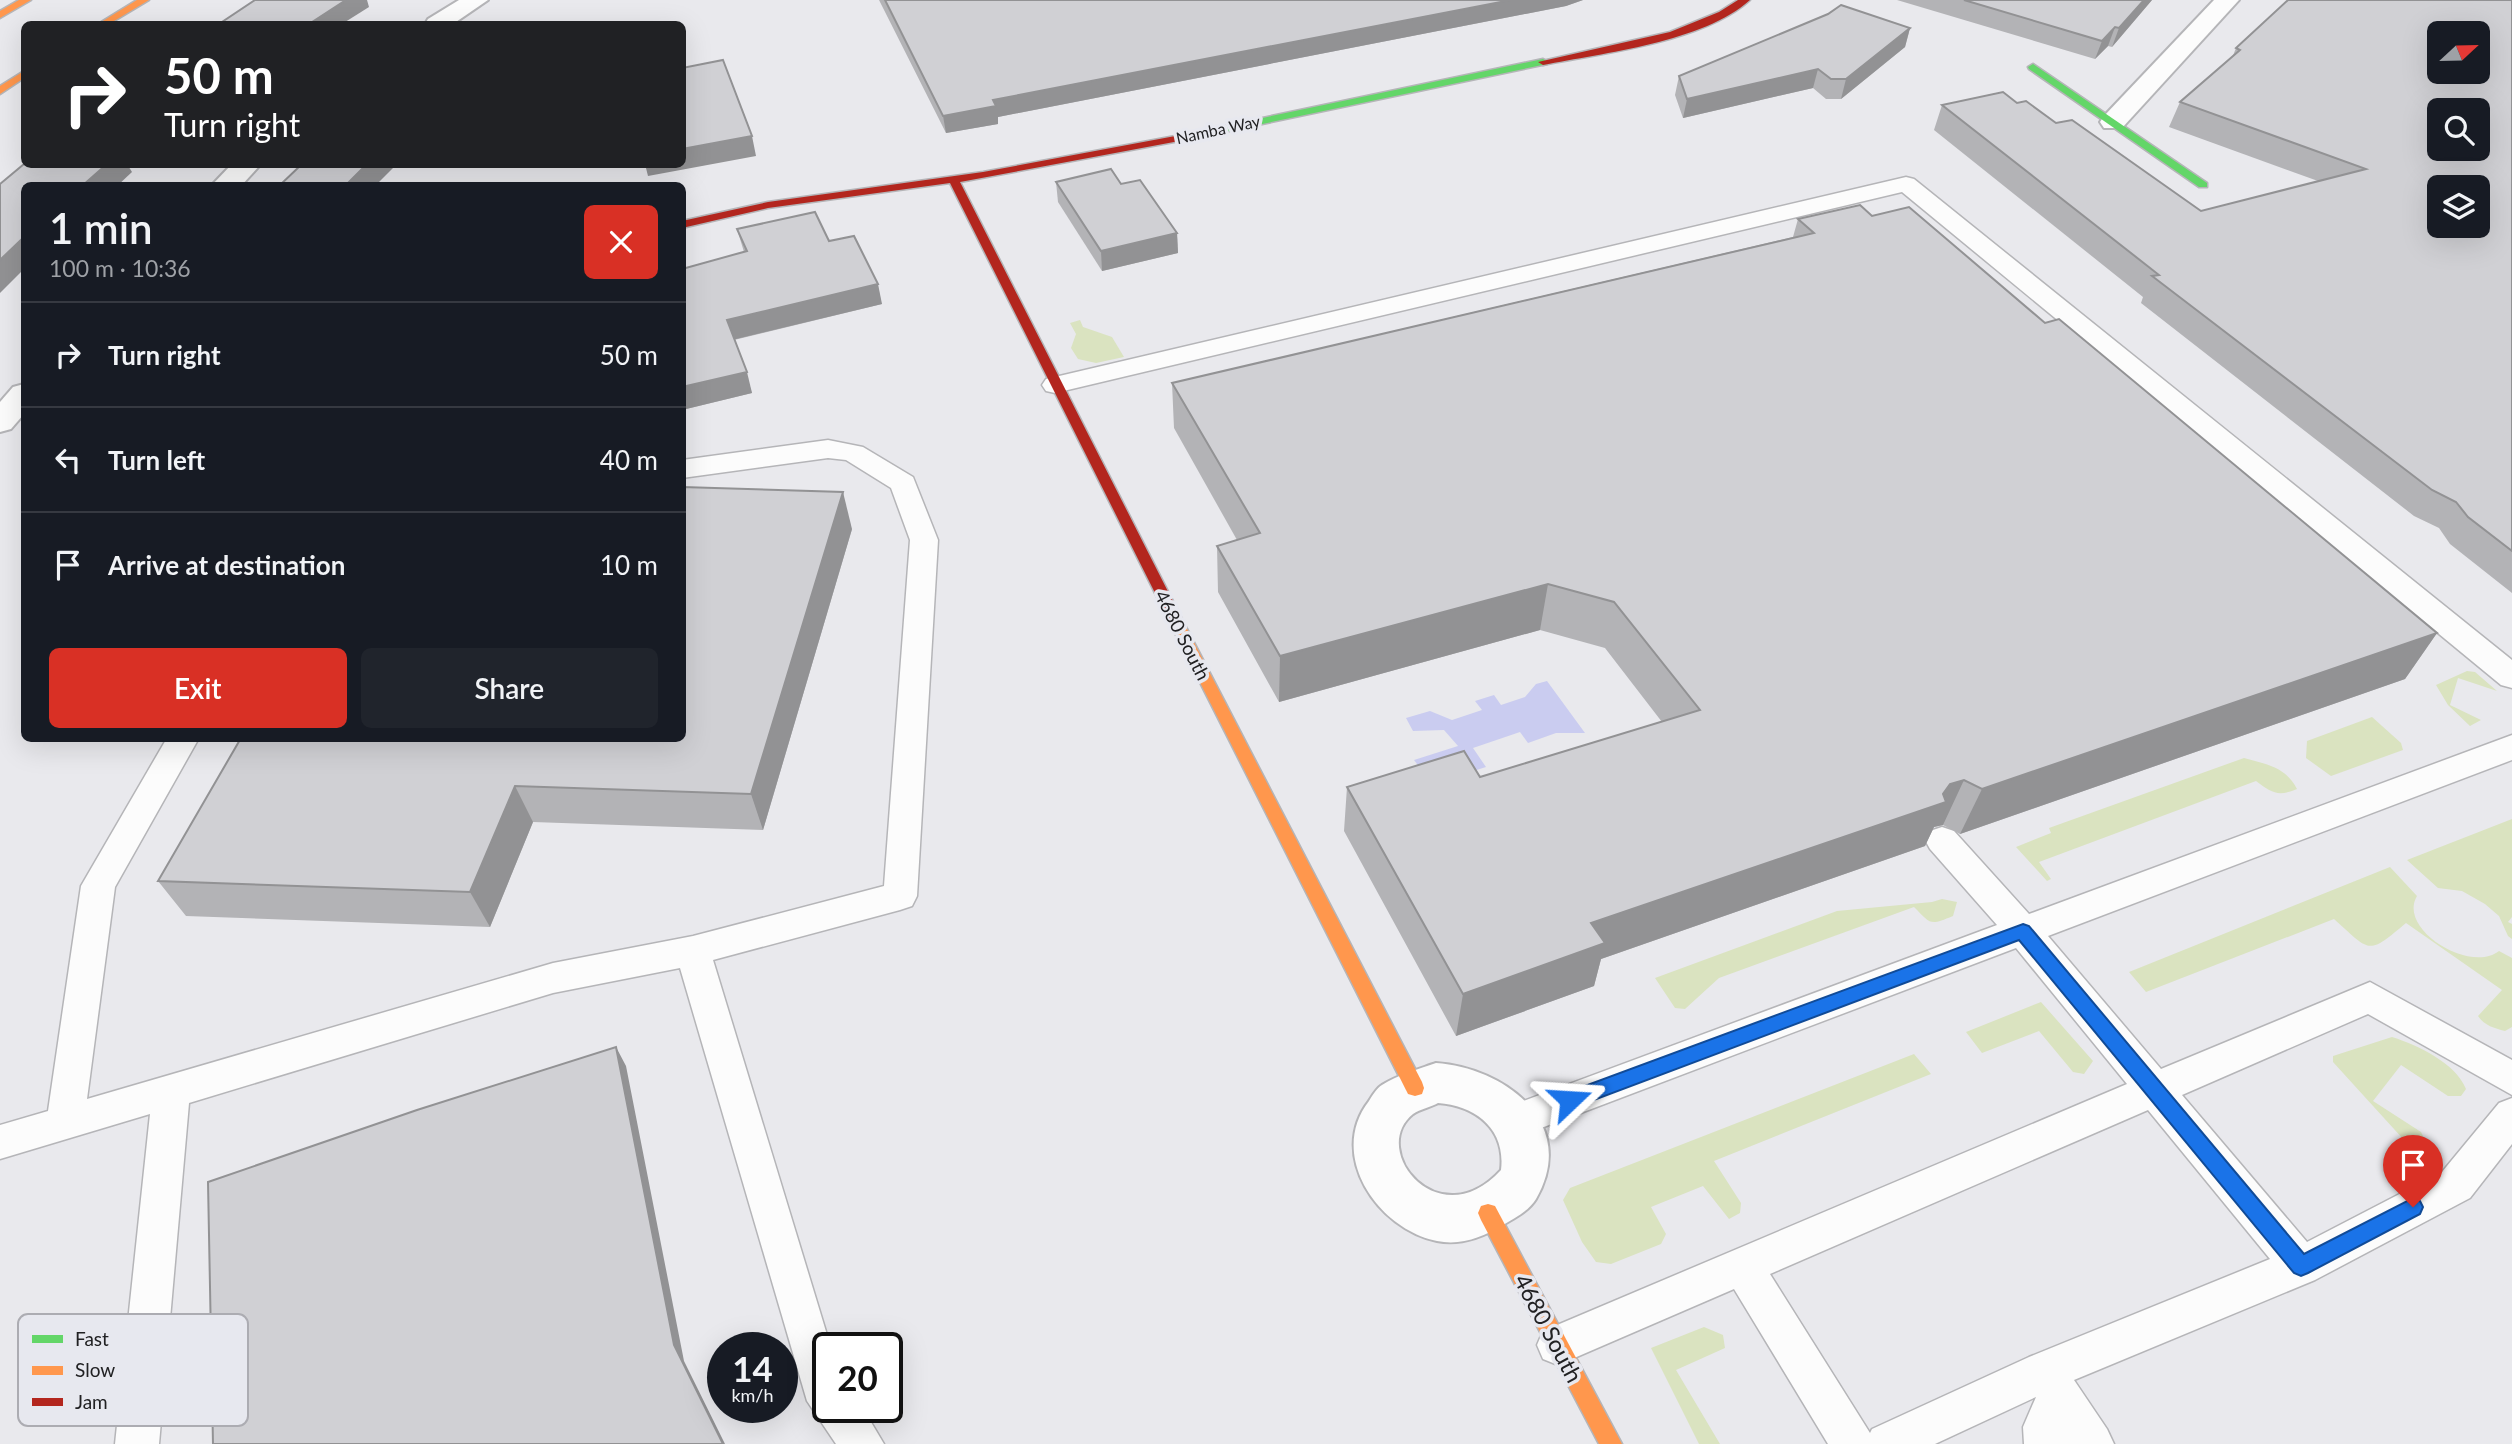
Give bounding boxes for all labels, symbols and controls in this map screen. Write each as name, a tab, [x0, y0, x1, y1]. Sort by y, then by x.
north arrow	[2427, 21, 2490, 84]
map controls	[2427, 21, 2490, 238]
text: 50 m	[164, 46, 274, 104]
icon: right	[49, 49, 140, 140]
button: search	[2427, 98, 2490, 161]
text: Turn right	[164, 105, 300, 144]
street label: Namba Way	[1174, 111, 1263, 147]
button: layers	[2427, 175, 2490, 238]
text: 1 min	[49, 203, 153, 253]
button: close	[584, 205, 658, 279]
text: 100 m · 10:36	[49, 254, 191, 282]
icon: right	[49, 336, 87, 374]
text: Turn right	[108, 339, 221, 371]
text: 50 m	[600, 339, 658, 371]
icon: left	[49, 441, 87, 479]
text: Turn left	[108, 444, 205, 476]
text: 40 m	[600, 444, 658, 476]
icon: arrive	[49, 546, 87, 584]
text: Arrive at destination	[108, 549, 345, 581]
text: 10 m	[600, 549, 658, 581]
street label: 4680 South	[1151, 586, 1215, 684]
button: Exit	[49, 648, 347, 728]
button: Share	[361, 648, 658, 728]
position arrow	[1533, 1063, 1607, 1137]
pin	[2383, 1135, 2443, 1207]
icon: arrive	[2394, 1146, 2432, 1184]
street label: 4680 South	[1509, 1269, 1589, 1387]
legend	[18, 1314, 248, 1426]
text: Fast	[75, 1327, 109, 1350]
speed limit sign: 20	[812, 1332, 903, 1423]
text: 14	[732, 1347, 773, 1389]
text: Slow	[75, 1358, 115, 1381]
text: km/h	[731, 1384, 774, 1406]
text: Jam	[75, 1390, 108, 1413]

